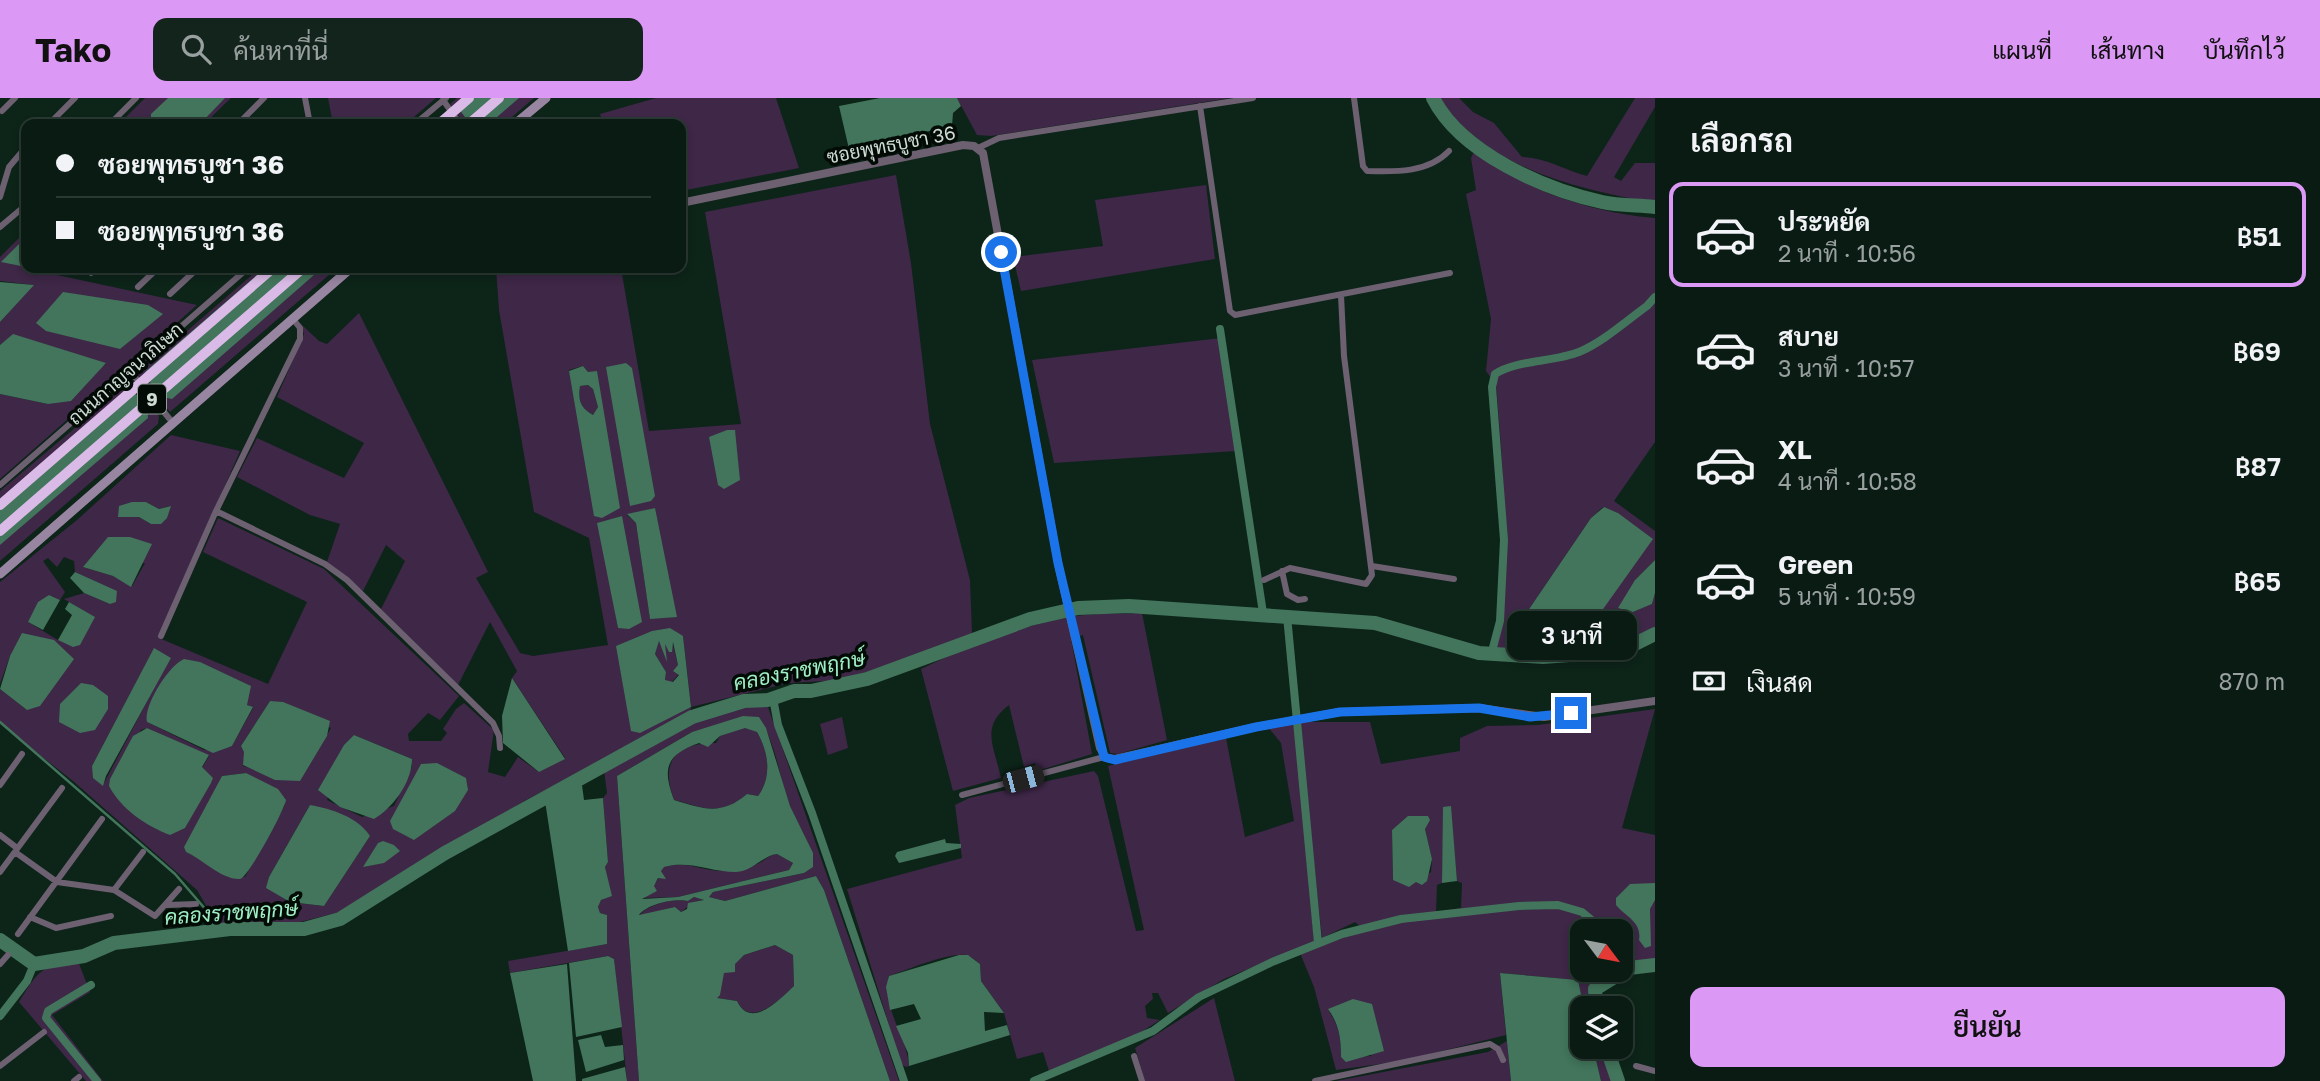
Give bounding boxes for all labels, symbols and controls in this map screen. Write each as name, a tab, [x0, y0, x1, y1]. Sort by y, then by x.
search box	[153, 18, 643, 81]
text: Tako	[35, 30, 111, 69]
icon: search	[177, 30, 215, 68]
text: ค้นหาที่นี่	[233, 35, 328, 66]
text: แผนที่	[1992, 35, 2052, 64]
text: เส้นทาง	[2090, 35, 2165, 64]
text: บันทึกไว้	[2203, 35, 2285, 64]
street label: ซอยพุทธบูชา 36	[825, 120, 958, 171]
text: เลือกรถ	[1690, 121, 1793, 159]
text: ซอยพุทธบูชา 36	[98, 149, 284, 180]
icon: car	[1694, 203, 1757, 266]
text: ประหยัด	[1778, 206, 1871, 237]
text: ซอยพุทธบูชา 36	[98, 216, 284, 247]
text: ฿51	[2237, 221, 2281, 252]
route start	[985, 236, 1017, 268]
text: 2 นาที · 10:56	[1778, 239, 1916, 267]
street label: ถนนกาญจนาภิเษก	[63, 317, 188, 430]
icon: car	[1694, 318, 1757, 381]
text: สบาย	[1778, 321, 1839, 352]
text: ฿69	[2233, 336, 2281, 367]
text: 3 นาที · 10:57	[1778, 354, 1914, 382]
road number: 9	[138, 384, 166, 414]
icon: car	[1694, 433, 1757, 496]
text: XL	[1778, 434, 1812, 465]
text: ฿87	[2235, 451, 2281, 482]
text: 4 นาที · 10:58	[1778, 467, 1917, 495]
icon: car	[1694, 548, 1757, 611]
text: Green	[1778, 549, 1853, 580]
text: ฿65	[2234, 566, 2281, 597]
text: 5 นาที · 10:59	[1778, 582, 1916, 610]
callout: 3 นาที	[1506, 612, 1636, 660]
text: 3 นาที	[1541, 621, 1603, 649]
water label: คลองราชพฤกษ์	[731, 644, 870, 695]
icon: cash	[1690, 662, 1728, 700]
text: เงินสด	[1746, 667, 1813, 698]
text: 870 m	[2218, 667, 2285, 695]
route end	[1555, 697, 1587, 729]
car	[1000, 763, 1047, 795]
water label: คลองราชพฤกษ์	[164, 894, 301, 930]
north arrow	[1570, 919, 1633, 982]
map controls	[1570, 919, 1633, 1059]
button: ยืนยัน	[1690, 987, 2285, 1067]
button: layers	[1570, 996, 1633, 1059]

